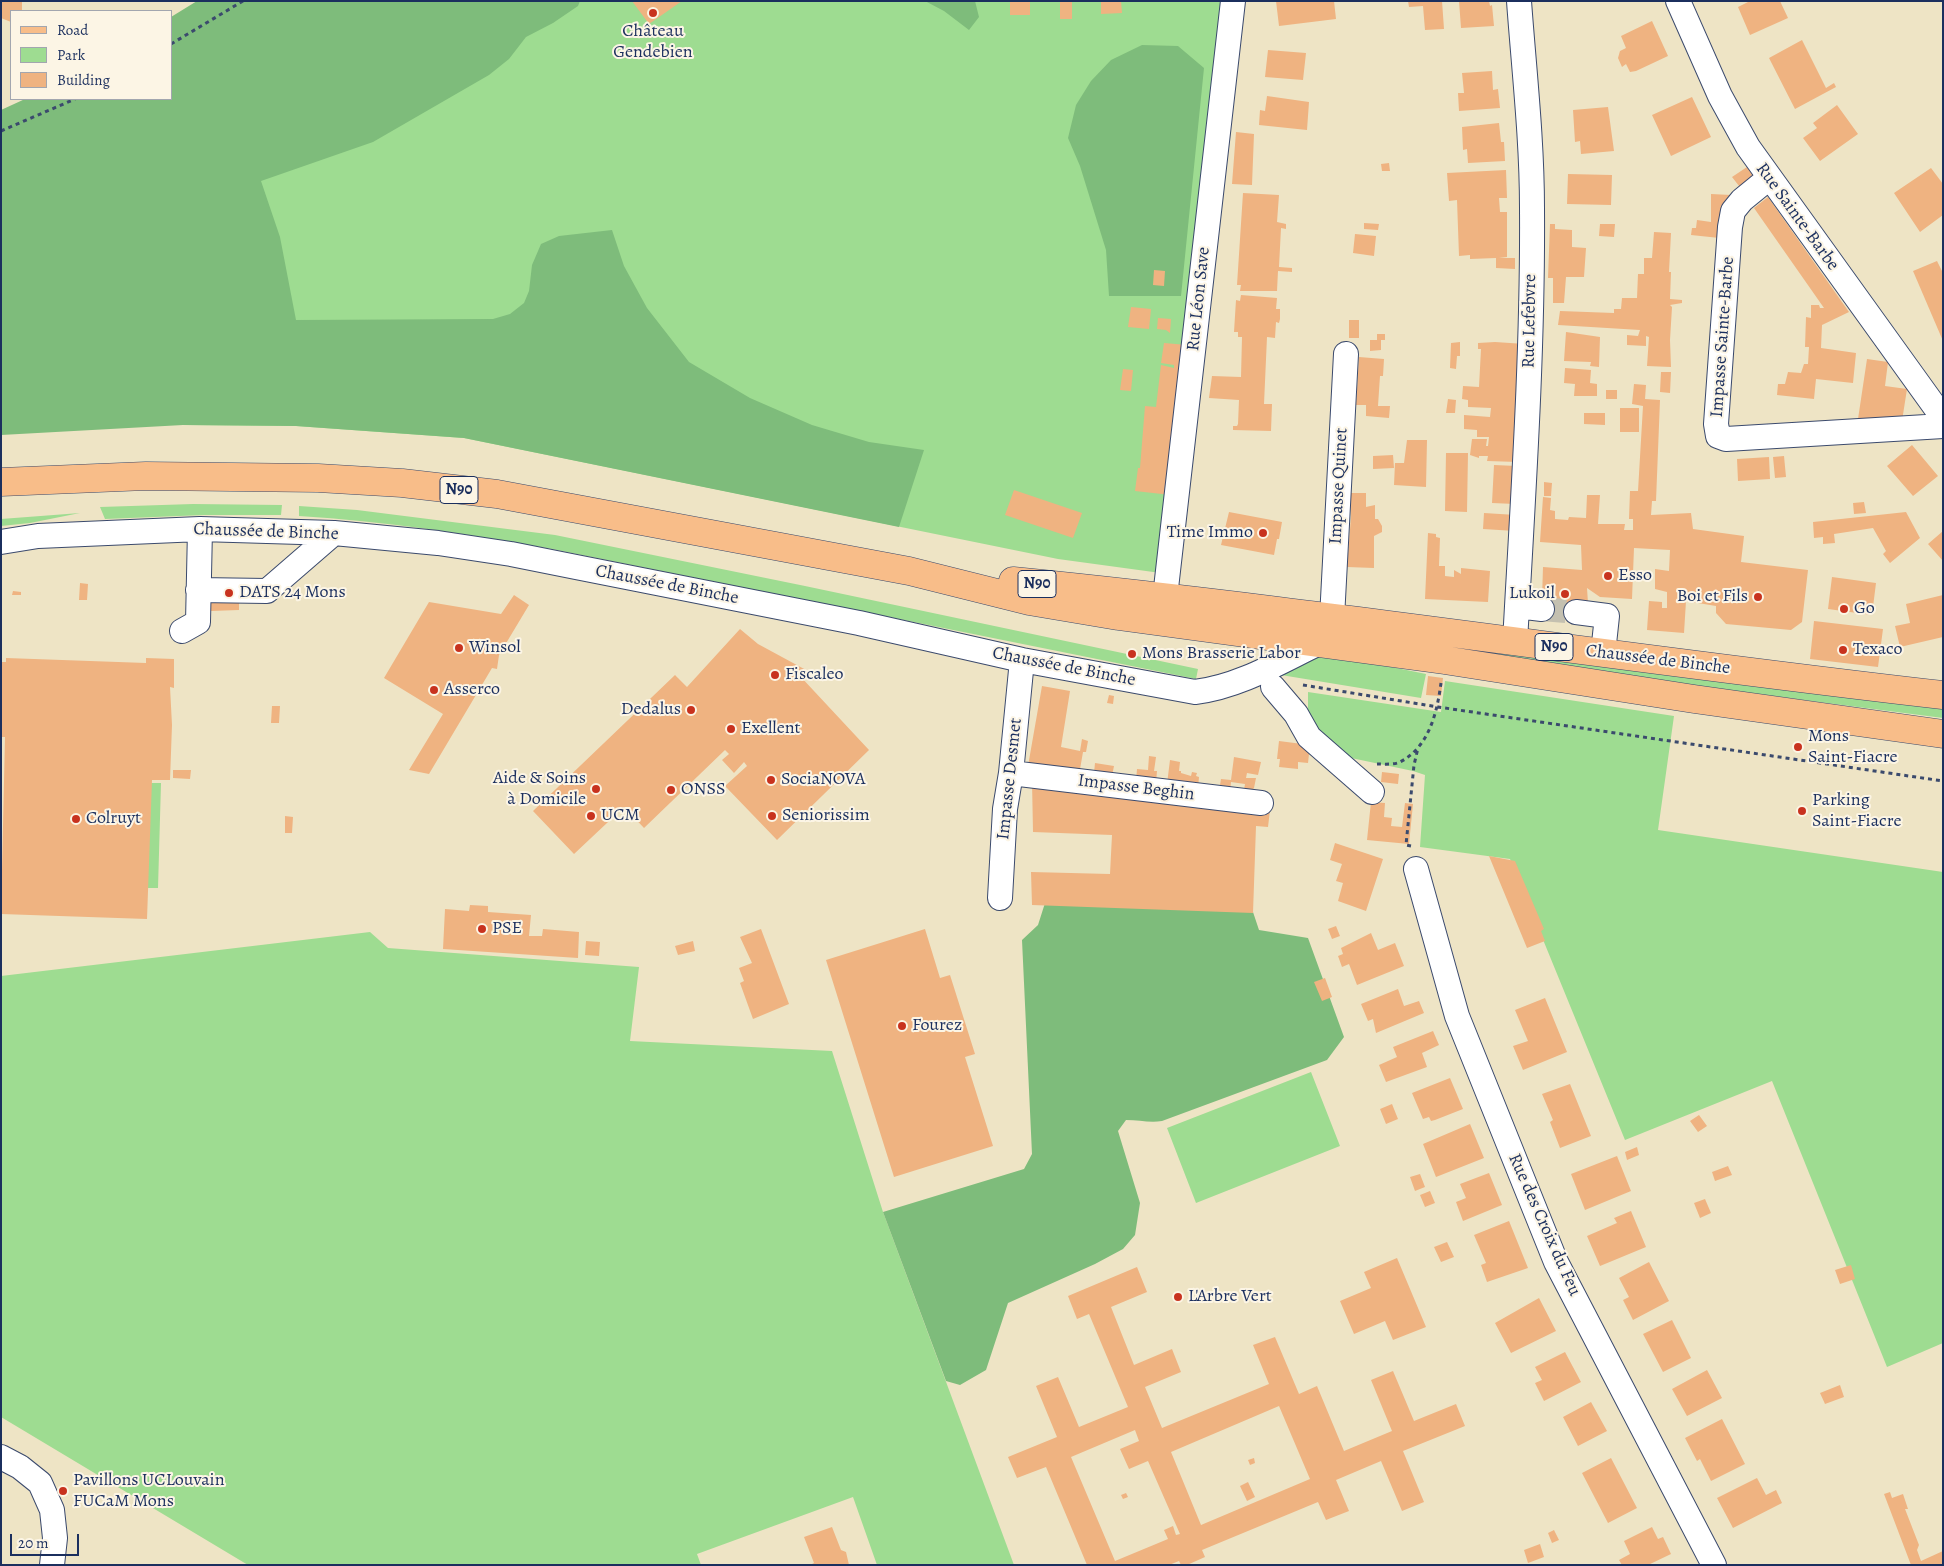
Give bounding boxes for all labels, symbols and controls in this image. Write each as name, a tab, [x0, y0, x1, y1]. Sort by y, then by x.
marker: Château Gendebien	[647, 7, 659, 19]
legend	[10, 10, 172, 100]
text: Road	[57, 20, 88, 40]
place label: Château Gendebien	[613, 21, 693, 64]
text: Park	[57, 45, 85, 65]
text: Building	[57, 70, 110, 90]
street label: Rue Sainte-Barbe	[1751, 159, 1843, 275]
street label: Rue Léon Save	[1183, 246, 1215, 352]
street label: Impasse Sainte-Barbe	[1707, 256, 1739, 418]
street label: Rue Lefebvre	[1518, 274, 1542, 368]
street label: Impasse Quinet	[1325, 427, 1353, 545]
road number: N90	[440, 476, 478, 504]
street label: Chaussée de Binche	[193, 519, 339, 545]
place label: Time Immo	[1167, 522, 1253, 544]
marker: Time Immo	[1257, 527, 1269, 539]
street label: Chaussée de Binche	[594, 561, 740, 609]
place label: Esso	[1618, 565, 1652, 587]
road number: N90	[1018, 570, 1056, 598]
marker: Esso	[1602, 570, 1614, 582]
place label: DATS 24 Mons	[239, 582, 346, 604]
place label: Lukoil	[1509, 583, 1555, 605]
place label: Boi et Fils	[1677, 586, 1748, 608]
marker: DATS 24 Mons	[223, 587, 235, 599]
marker: Lukoil	[1559, 588, 1571, 600]
marker: Boi et Fils	[1752, 591, 1764, 603]
place label: Go	[1854, 598, 1875, 620]
marker: Go	[1838, 603, 1850, 615]
road number: N90	[1535, 634, 1573, 660]
place label: Winsol	[469, 637, 521, 659]
place label: Texaco	[1853, 639, 1902, 661]
street label: Chaussée de Binche	[1585, 640, 1731, 680]
marker: Winsol	[453, 642, 465, 654]
street label: Chaussée de Binche	[991, 643, 1137, 691]
place label: Mons Brasserie Labor	[1142, 643, 1301, 665]
marker: Texaco	[1837, 644, 1849, 656]
marker: Mons Brasserie Labor	[1126, 648, 1138, 660]
place label: Fiscaleo	[785, 664, 843, 686]
marker: Fiscaleo	[769, 669, 781, 681]
place label: Asserco	[444, 679, 500, 701]
marker: Asserco	[428, 684, 440, 696]
place label: Dedalus	[621, 699, 681, 721]
marker: Dedalus	[685, 704, 697, 716]
street label: Impasse Desmet	[993, 717, 1027, 841]
place label: Exellent	[741, 718, 801, 740]
marker: Exellent	[725, 723, 737, 735]
place label: Mons Saint-Fiacre	[1808, 726, 1897, 769]
marker: Mons Saint-Fiacre	[1792, 741, 1804, 753]
place label: Aide & Soins à Domicile	[493, 768, 586, 811]
place label: SociaNOVA	[781, 769, 865, 791]
street label: Impasse Beghin	[1076, 770, 1196, 806]
marker: SociaNOVA	[765, 774, 777, 786]
place label: ONSS	[681, 779, 725, 801]
marker: Aide & Soins à Domicile	[590, 783, 602, 795]
marker: ONSS	[665, 784, 677, 796]
place label: Parking Saint-Fiacre	[1812, 790, 1901, 832]
place label: UCM	[601, 805, 640, 827]
place label: Seniorissim	[782, 805, 870, 827]
marker: Parking Saint-Fiacre	[1796, 805, 1808, 817]
place label: Colruyt	[86, 808, 141, 830]
marker: UCM	[585, 810, 597, 822]
marker: Seniorissim	[766, 810, 778, 822]
marker: Colruyt	[70, 813, 82, 825]
place label: PSE	[492, 918, 522, 940]
marker: PSE	[476, 923, 488, 935]
place label: Fourez	[912, 1015, 962, 1037]
marker: Fourez	[896, 1020, 908, 1032]
street label: Rue des Croix du Feu	[1503, 1151, 1585, 1299]
place label: L'Arbre Vert	[1188, 1286, 1272, 1308]
marker: L'Arbre Vert	[1172, 1291, 1184, 1303]
place label: Pavillons UCLouvain FUCaM Mons	[73, 1470, 225, 1512]
marker: Pavillons UCLouvain FUCaM Mons	[57, 1485, 69, 1497]
scale bar	[12, 1524, 81, 1556]
text: 20 m	[18, 1533, 49, 1553]

